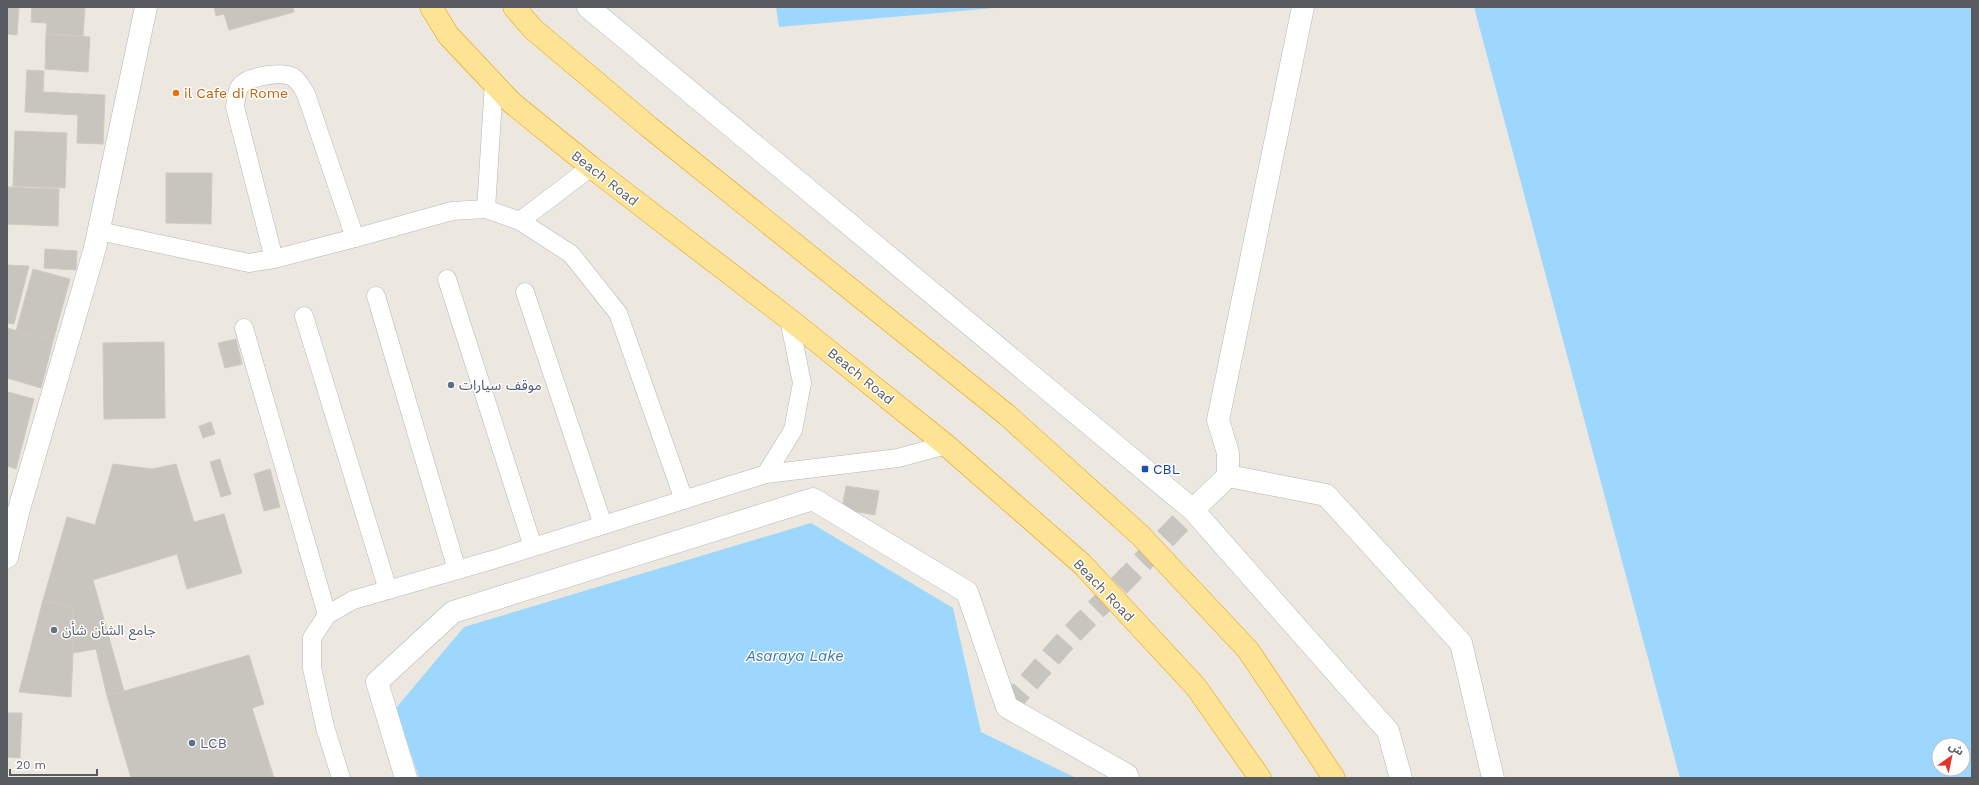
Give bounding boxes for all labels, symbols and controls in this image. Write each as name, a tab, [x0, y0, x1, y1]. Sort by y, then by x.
place label: il Cafe di Rome	[184, 85, 288, 101]
marker: il Cafe di Rome	[171, 88, 181, 98]
street label: Beach Road	[568, 147, 642, 209]
street label: Beach Road	[825, 344, 897, 408]
place label: موقف سيارات	[459, 377, 542, 394]
marker: موقف سيارات	[446, 380, 456, 390]
place label: CBL	[1153, 461, 1180, 477]
marker: CBL	[1140, 464, 1150, 474]
street label: Beach Road	[1070, 555, 1138, 625]
place label: جامع الشأن شأن	[62, 621, 156, 641]
marker: جامع الشأن شأن	[49, 625, 59, 635]
water label: Asaraya Lake	[745, 647, 844, 665]
place label: LCB	[200, 735, 227, 751]
north arrow	[1931, 737, 1971, 777]
marker: LCB	[187, 738, 197, 748]
text: ش	[1946, 739, 1966, 759]
scale bar	[10, 751, 97, 777]
text: 20 m	[16, 758, 46, 772]

